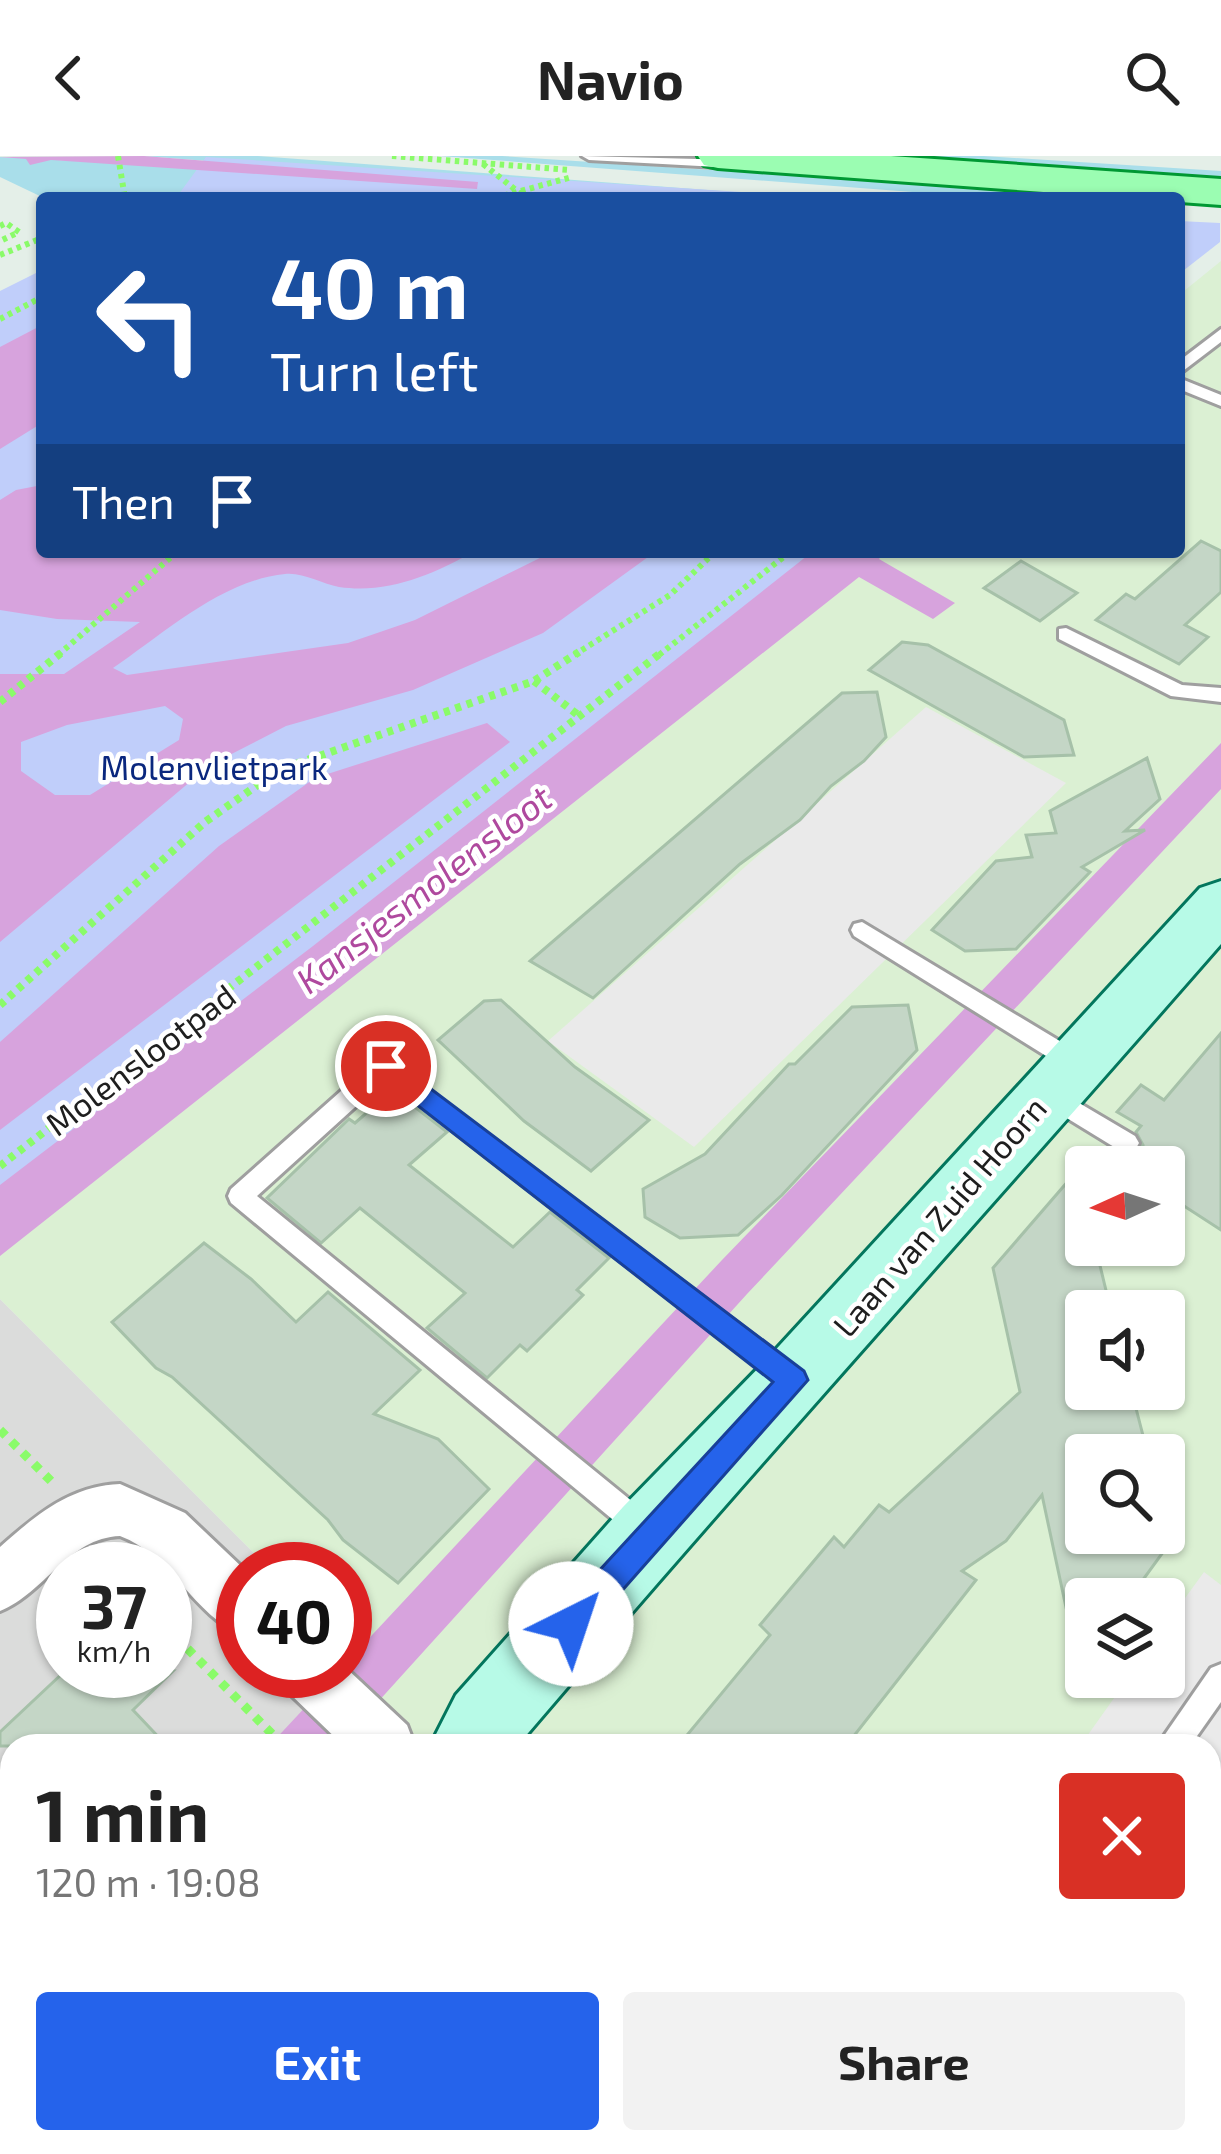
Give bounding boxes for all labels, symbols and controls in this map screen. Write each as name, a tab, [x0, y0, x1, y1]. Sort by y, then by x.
icon: back	[36, 45, 102, 111]
icon: search	[1119, 45, 1185, 111]
text: Navio	[537, 46, 684, 111]
text: 40 m	[270, 235, 469, 336]
icon: left	[72, 240, 228, 396]
text: Turn left	[270, 337, 479, 402]
icon: arrive	[199, 468, 265, 534]
text: Then	[72, 474, 175, 528]
park label: Molenvlietpark	[100, 747, 328, 787]
water label: Kansjesmolensloot	[287, 775, 560, 1001]
street label: Molenslootpad	[37, 975, 243, 1143]
pin	[335, 1015, 437, 1117]
icon: arrive	[353, 1033, 419, 1099]
street label: Laan van Zuid Hoorn	[824, 1088, 1054, 1344]
north arrow	[1065, 1146, 1185, 1266]
map controls	[1065, 1146, 1185, 1698]
button: sound	[1065, 1290, 1185, 1410]
button: search	[1065, 1434, 1185, 1554]
speed limit sign: 40	[216, 1542, 372, 1698]
position arrow	[508, 1561, 634, 1687]
text: 37	[81, 1569, 147, 1641]
button: layers	[1065, 1578, 1185, 1698]
text: km/h	[77, 1632, 151, 1668]
text: 1 min	[36, 1770, 209, 1856]
button: close	[1059, 1773, 1185, 1899]
text: 120 m · 19:08	[36, 1858, 261, 1905]
button: Exit	[36, 1992, 599, 2130]
button: Share	[623, 1992, 1185, 2130]

